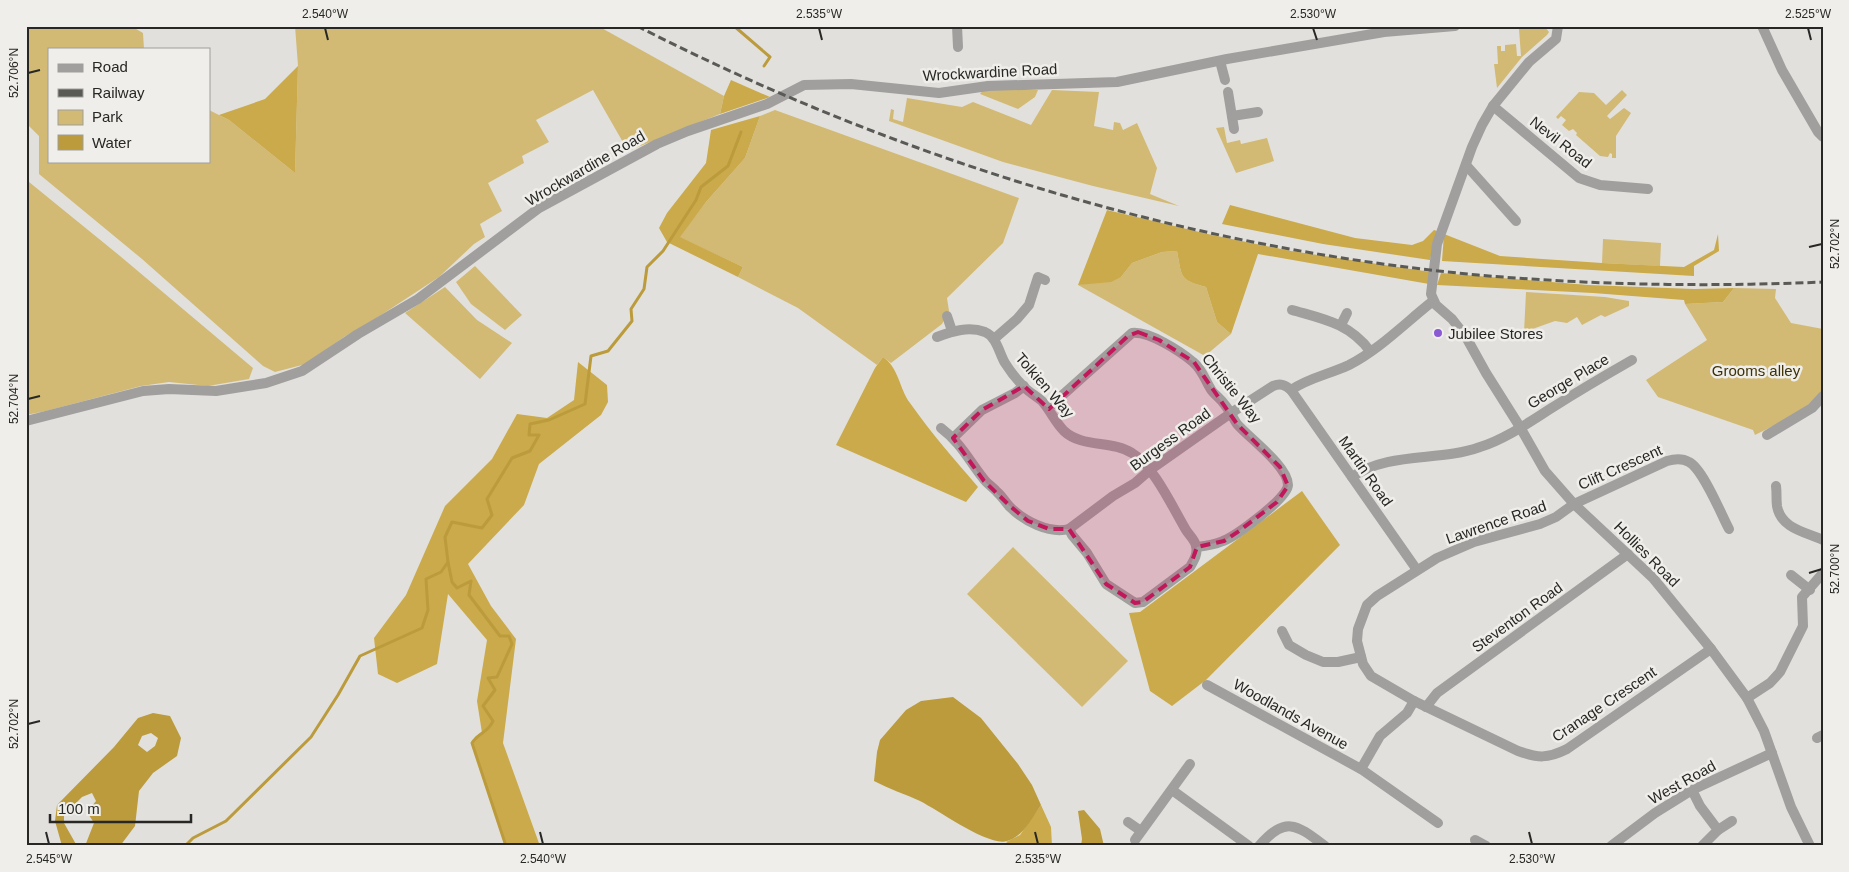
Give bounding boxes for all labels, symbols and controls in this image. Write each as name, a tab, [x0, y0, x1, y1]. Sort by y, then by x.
text: 2.540°W	[302, 7, 349, 21]
text: 2.535°W	[796, 7, 843, 21]
text: 2.530°W	[1290, 7, 1337, 21]
text: 2.525°W	[1785, 7, 1832, 21]
text: 52.706°N	[7, 48, 21, 98]
legend	[48, 48, 210, 162]
text: Road	[92, 58, 128, 75]
street label: Wrockwardine Road	[922, 60, 1058, 84]
text: Railway	[92, 84, 145, 101]
text: Park	[92, 108, 123, 125]
street label: Nevil Road	[1527, 113, 1595, 171]
street label: Wrockwardine Road	[522, 127, 648, 209]
text: Water	[92, 134, 131, 151]
text: 52.702°N	[1828, 219, 1842, 269]
place label: Jubilee Stores	[1448, 325, 1543, 342]
marker: Jubilee Stores	[1432, 327, 1444, 339]
street label: Tolkien Way	[1012, 349, 1078, 421]
street label: Christie Way	[1199, 350, 1265, 427]
street label: George Place	[1524, 350, 1612, 412]
park label: Grooms alley	[1712, 362, 1801, 379]
text: 52.704°N	[7, 374, 21, 424]
street label: Burgess Road	[1127, 404, 1213, 474]
street label: Martin Road	[1336, 433, 1396, 509]
street label: Clift Crescent	[1575, 441, 1665, 493]
street label: Lawrence Road	[1444, 497, 1548, 547]
street label: Hollies Road	[1611, 518, 1683, 590]
text: 52.700°N	[1828, 544, 1842, 594]
street label: Steventon Road	[1468, 579, 1566, 655]
street label: Cranage Crescent	[1549, 662, 1660, 745]
street label: Woodlands Avenue	[1231, 675, 1351, 753]
text: 52.702°N	[7, 699, 21, 749]
street label: West Road	[1646, 757, 1718, 807]
scale bar	[50, 792, 191, 824]
text: 100 m	[58, 800, 100, 817]
text: 2.545°W	[26, 852, 73, 866]
text: 2.540°W	[520, 852, 567, 866]
text: 2.535°W	[1015, 852, 1062, 866]
text: 2.530°W	[1509, 852, 1556, 866]

